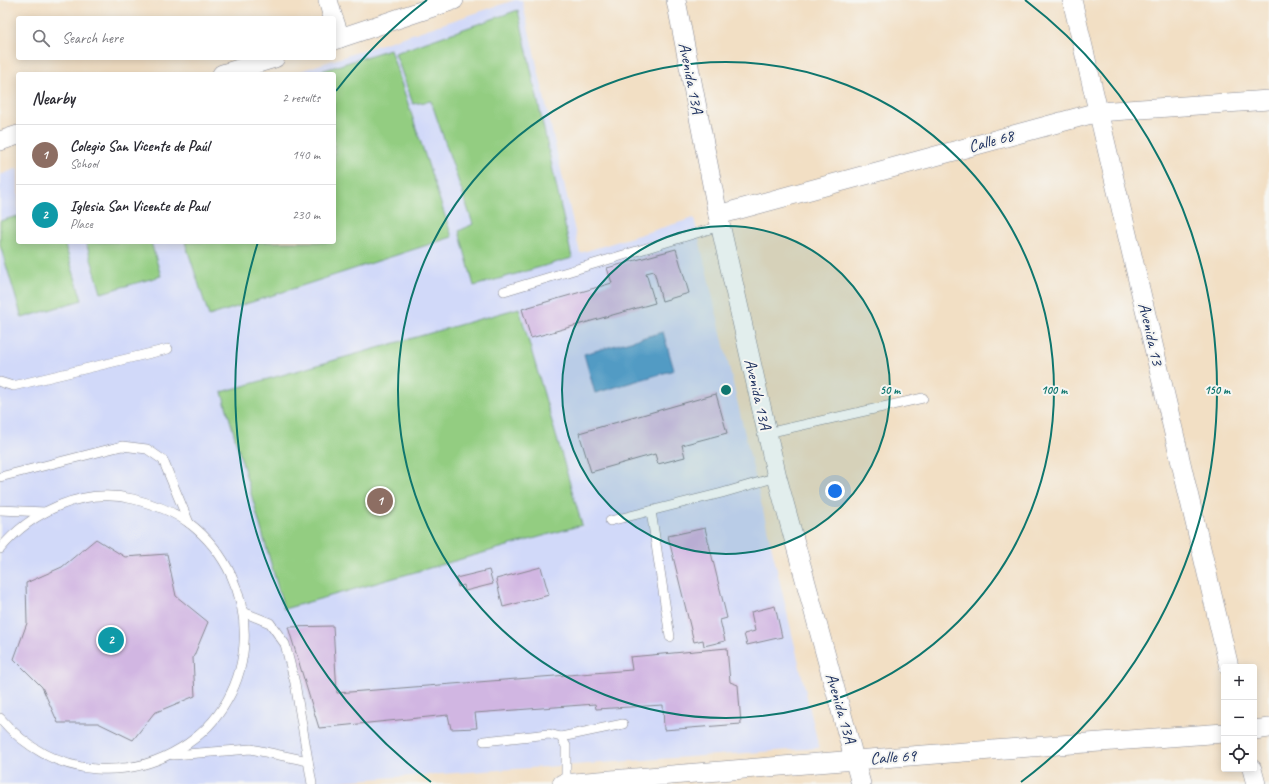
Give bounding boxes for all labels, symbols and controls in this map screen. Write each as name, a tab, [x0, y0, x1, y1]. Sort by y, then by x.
search box	[16, 16, 336, 60]
icon: search	[30, 27, 52, 49]
text: Search here	[62, 29, 123, 48]
street label: Avenida 13A	[674, 41, 708, 117]
text: Nearby	[32, 88, 75, 109]
text: 2 results	[282, 90, 320, 106]
street label: Calle 68	[966, 124, 1018, 157]
text: Colegio San Vicente de Paúl	[70, 137, 209, 156]
text: 1	[42, 147, 48, 163]
text: 140 m	[292, 147, 320, 163]
text: School	[70, 156, 98, 172]
text: Iglesia San Vicente de Paul	[70, 197, 209, 216]
text: 2	[42, 207, 48, 223]
text: 230 m	[292, 207, 320, 223]
text: Place	[70, 216, 93, 232]
street label: Avenida 13	[1134, 301, 1169, 369]
street label: Avenida 13A	[740, 357, 777, 433]
text: 50 m	[880, 382, 901, 398]
text: 100 m	[1041, 382, 1068, 398]
text: 150 m	[1204, 382, 1231, 398]
centre of rings	[719, 383, 733, 397]
your location	[825, 481, 845, 501]
pin: 1	[367, 486, 393, 516]
pin: 2	[98, 625, 124, 655]
map controls	[1221, 664, 1257, 772]
button: +	[1221, 664, 1257, 700]
street label: Avenida 13A	[821, 670, 861, 747]
button: −	[1221, 700, 1257, 736]
button: locate	[1221, 736, 1257, 772]
street label: Calle 69	[869, 745, 918, 769]

